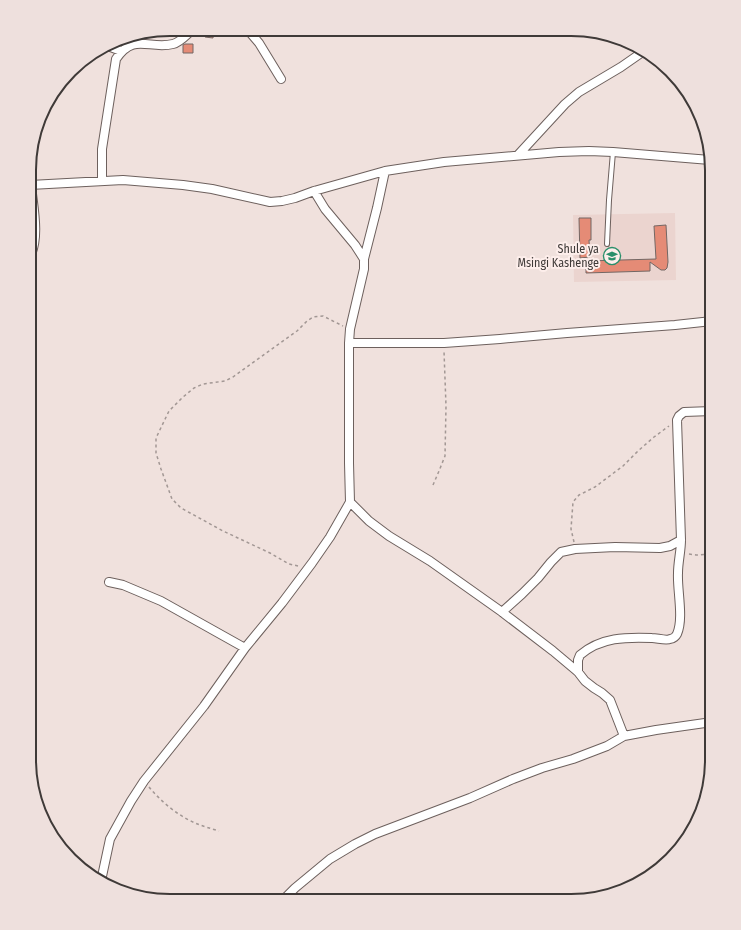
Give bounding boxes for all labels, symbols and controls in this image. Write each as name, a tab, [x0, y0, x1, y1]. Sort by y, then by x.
place label: Shule ya Msingi Kashenge	[517, 242, 599, 270]
school or university icon: Shule ya Msingi Kashenge	[602, 246, 622, 266]

